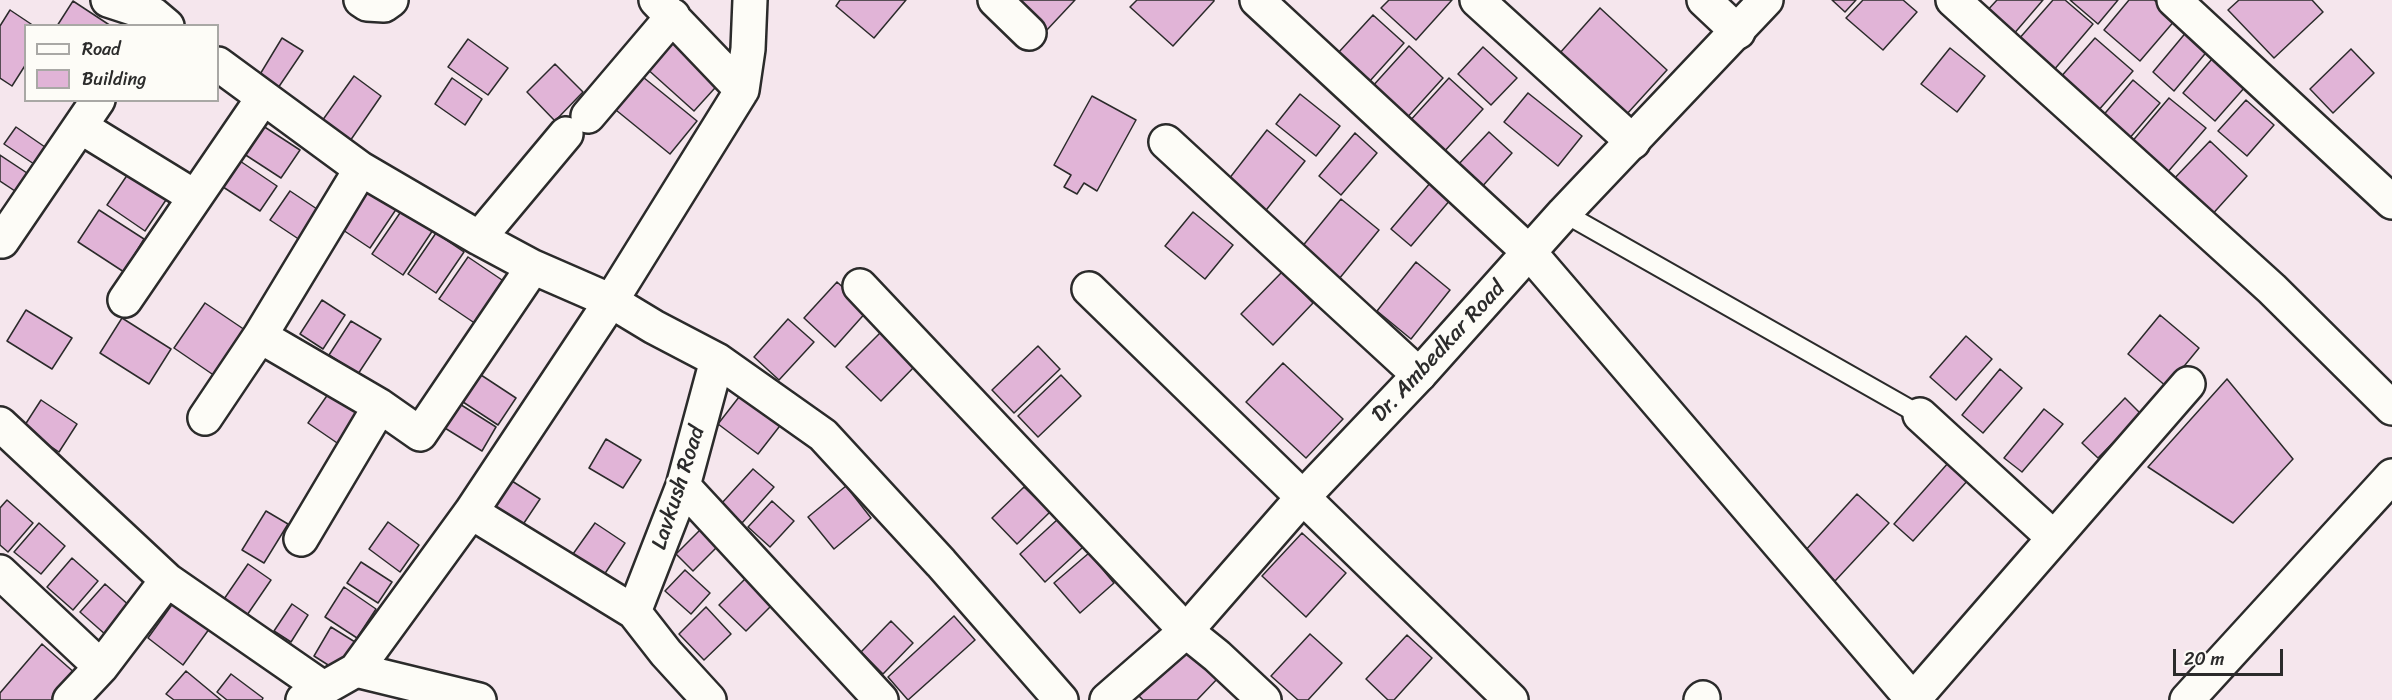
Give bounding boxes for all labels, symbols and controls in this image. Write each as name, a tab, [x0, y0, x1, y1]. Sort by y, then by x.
legend	[24, 24, 219, 102]
text: Road	[82, 33, 121, 65]
text: Building	[82, 63, 146, 95]
street label: Dr. Ambedkar Road	[1367, 276, 1511, 428]
street label: Lavkush Road	[647, 423, 711, 553]
scale bar	[2176, 637, 2286, 675]
text: 20 m	[2184, 643, 2224, 675]

